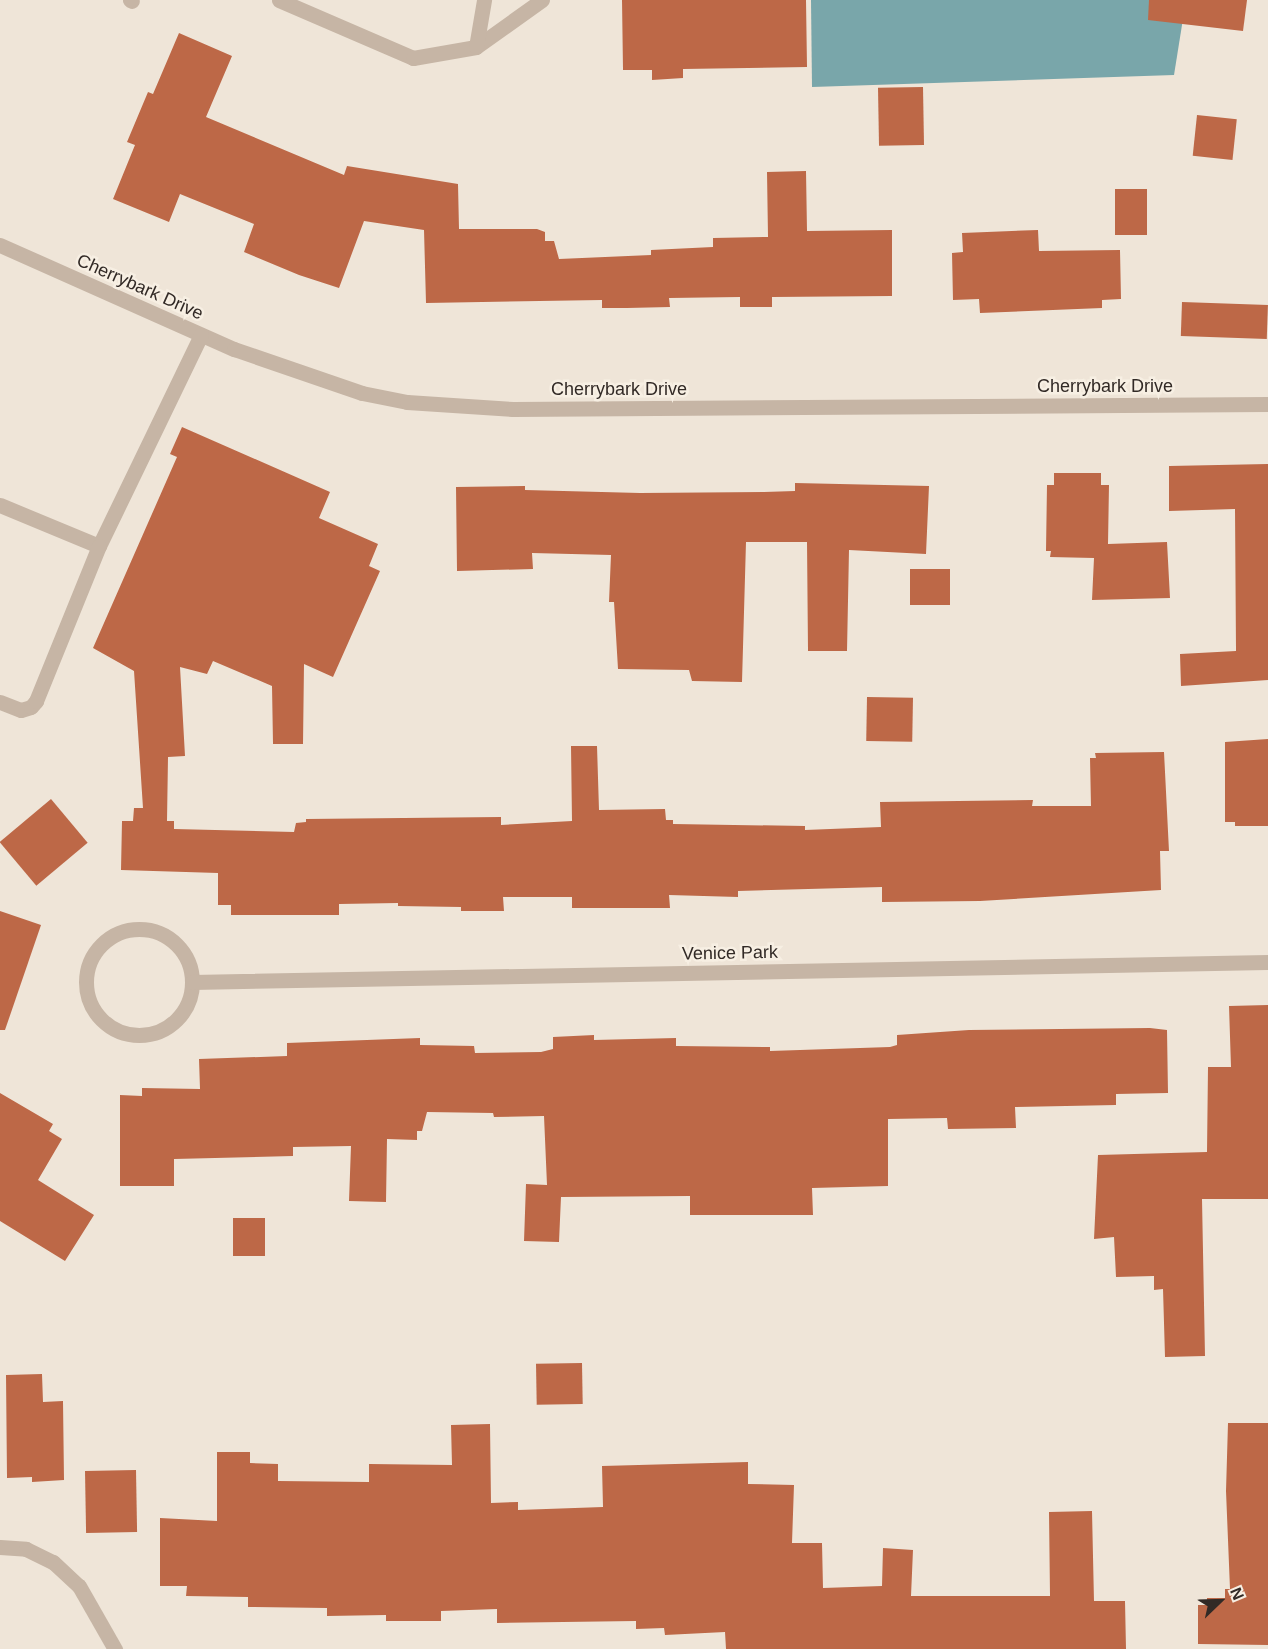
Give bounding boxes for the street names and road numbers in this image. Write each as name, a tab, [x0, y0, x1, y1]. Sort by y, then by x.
street label: Cherrybark Drive	[73, 249, 207, 325]
street label: Cherrybark Drive	[1037, 375, 1173, 397]
street label: Cherrybark Drive	[551, 378, 687, 400]
street label: Venice Park	[682, 941, 778, 965]

